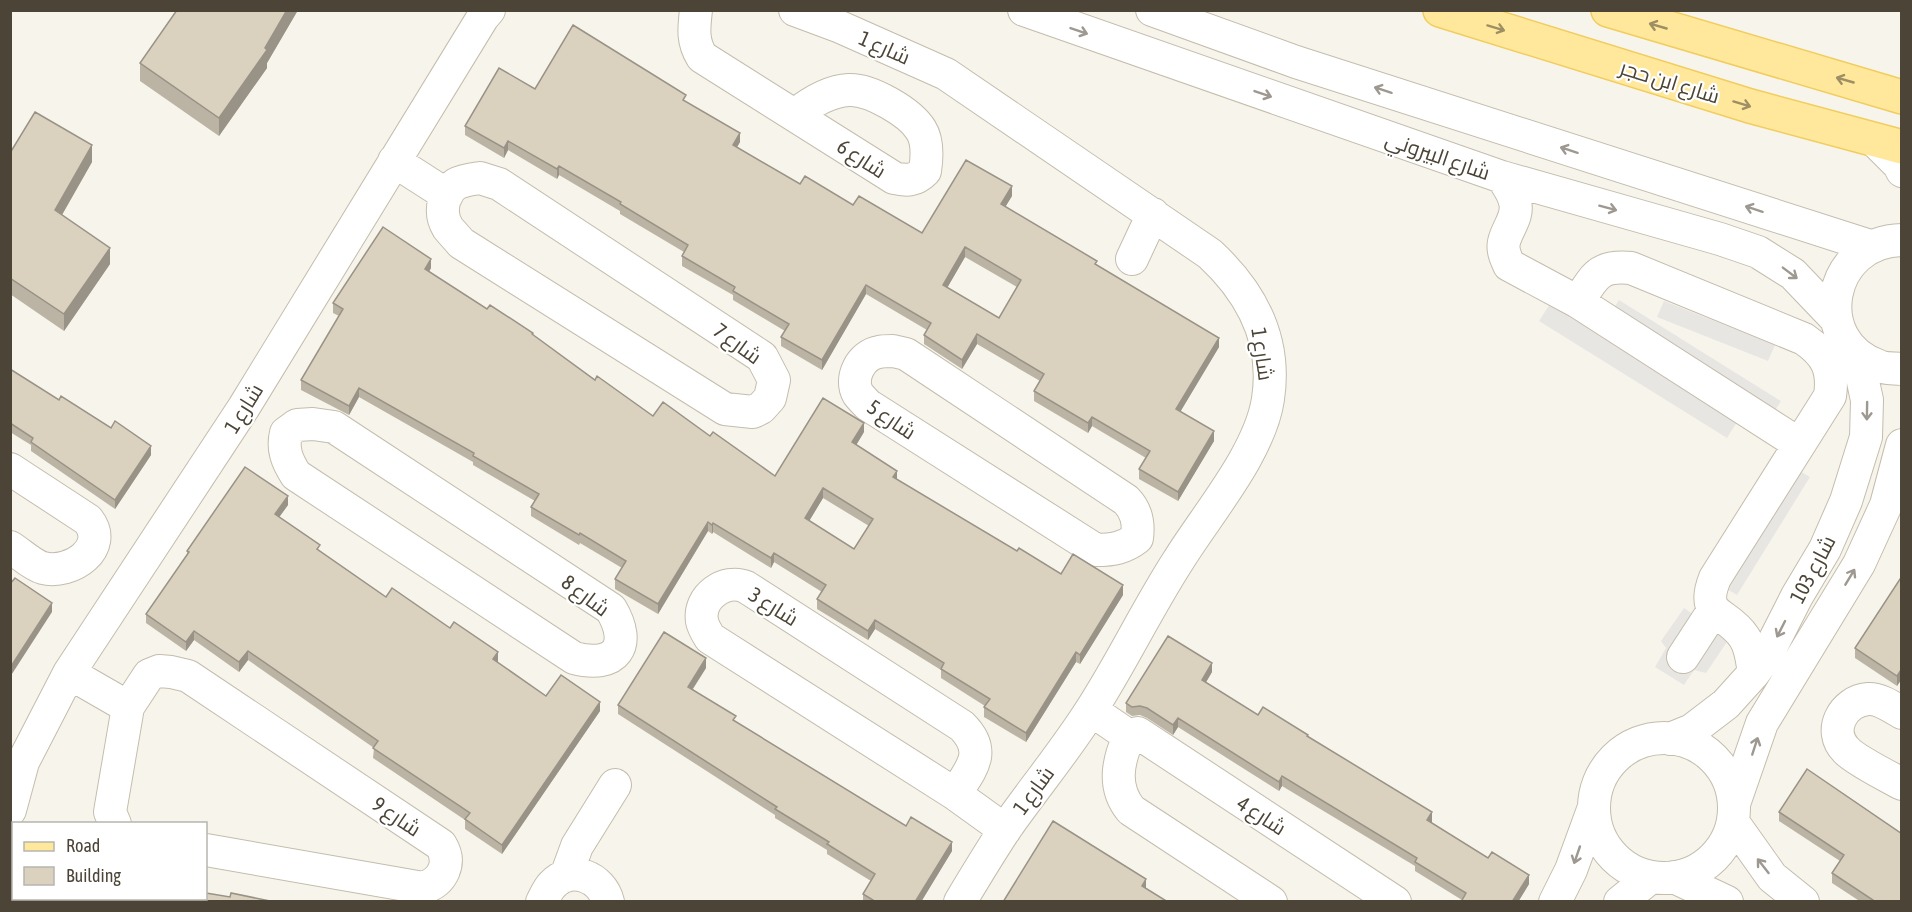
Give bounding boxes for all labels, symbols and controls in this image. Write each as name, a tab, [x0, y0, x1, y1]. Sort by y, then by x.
one-way arrow	[1649, 20, 1668, 31]
one-way arrow	[1486, 23, 1505, 34]
street label: شارع 1	[854, 25, 914, 72]
one-way arrow	[1069, 26, 1088, 37]
street label: شارع ابن حجر	[1615, 54, 1723, 110]
one-way arrow	[1836, 74, 1855, 85]
one-way arrow	[1374, 84, 1393, 95]
one-way arrow	[1253, 90, 1272, 101]
one-way arrow	[1732, 99, 1751, 110]
street label: شارع البيروني	[1381, 126, 1494, 189]
street label: شارع 6	[831, 133, 891, 185]
one-way arrow	[1560, 144, 1579, 155]
one-way arrow	[1598, 203, 1617, 214]
one-way arrow	[1745, 203, 1764, 214]
one-way arrow	[1782, 266, 1798, 279]
street label: شارع 7	[708, 318, 767, 371]
street label: شارع 1	[1244, 326, 1279, 383]
street label: شارع 1	[219, 379, 270, 439]
street label: شارع 5	[861, 394, 921, 446]
one-way arrow	[1861, 401, 1873, 421]
street label: شارع 103	[1784, 531, 1842, 608]
street label: شارع 8	[556, 569, 615, 623]
one-way arrow	[1845, 569, 1857, 586]
street label: شارع 3	[743, 582, 803, 633]
one-way arrow	[1774, 620, 1786, 638]
one-way arrow	[1750, 737, 1761, 756]
street label: شارع 1	[1008, 761, 1061, 820]
street label: شارع 4	[1231, 790, 1291, 842]
street label: شارع 9	[366, 791, 426, 843]
legend	[12, 822, 207, 900]
text: Road	[66, 835, 100, 856]
one-way arrow	[1570, 845, 1581, 864]
one-way arrow	[1757, 858, 1770, 874]
text: Building	[66, 865, 121, 886]

